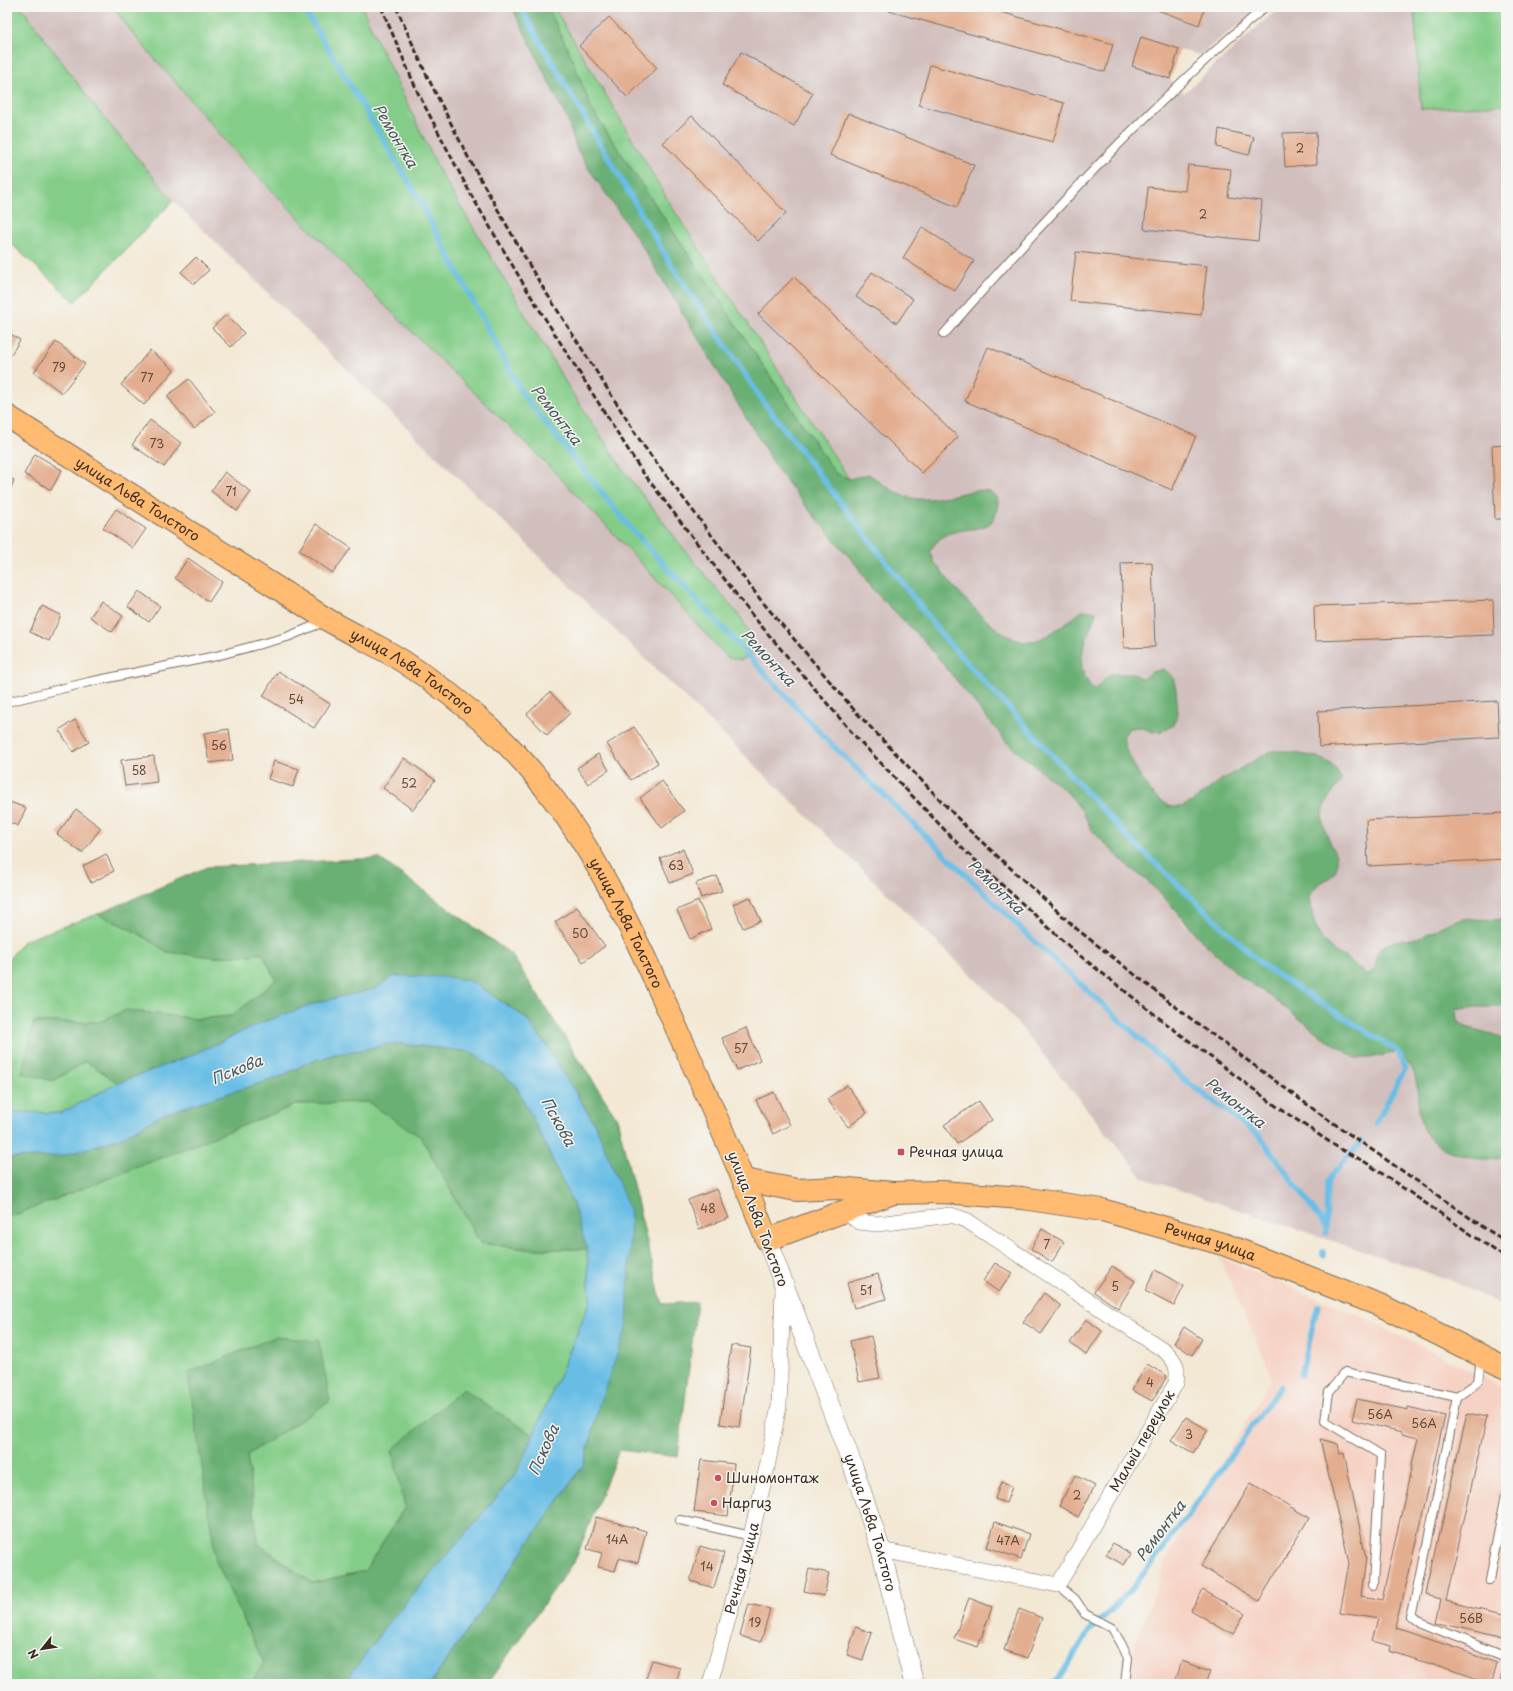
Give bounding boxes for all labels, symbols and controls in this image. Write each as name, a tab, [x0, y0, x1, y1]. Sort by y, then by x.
water label: Ремонтка	[368, 99, 425, 172]
house number: 2	[1296, 139, 1304, 157]
house number: 2	[1199, 205, 1207, 223]
house number: 79	[52, 358, 66, 376]
house number: 77	[140, 368, 154, 386]
water label: Ремонтка	[526, 379, 588, 450]
house number: 73	[150, 434, 164, 452]
street label: улица Льва Толстого	[72, 451, 204, 546]
house number: 71	[225, 482, 237, 500]
street label: улица Льва Толстого	[347, 623, 478, 719]
water label: Ремонтка	[736, 623, 802, 691]
house number: 54	[288, 690, 304, 708]
house number: 56	[211, 736, 227, 754]
house number: 58	[131, 761, 147, 779]
house number: 52	[401, 774, 417, 792]
street label: улица Льва Толстого	[585, 853, 668, 992]
water label: Ремонтка	[963, 853, 1031, 919]
house number: 63	[668, 856, 684, 874]
house number: 50	[572, 924, 588, 942]
house number: 57	[734, 1039, 748, 1057]
water label: Пскова	[207, 1048, 266, 1089]
water label: Ремонтка	[1201, 1071, 1271, 1133]
water label: Пскова	[536, 1092, 583, 1151]
place label: Речная улица	[909, 1141, 1004, 1162]
marker: Речная улица	[896, 1147, 906, 1157]
street label: улица Льва Толстого	[723, 1148, 794, 1290]
house number: 48	[700, 1199, 716, 1217]
street label: Речная улица	[1162, 1217, 1259, 1266]
house number: 7	[1044, 1235, 1051, 1253]
house number: 5	[1111, 1277, 1119, 1295]
house number: 51	[860, 1281, 872, 1299]
house number: 4	[1146, 1373, 1154, 1391]
street label: Малый переулок	[1104, 1385, 1180, 1496]
house number: 56А	[1367, 1405, 1393, 1423]
house number: 56А	[1411, 1414, 1437, 1432]
water label: Пскова	[521, 1420, 564, 1478]
house number: 3	[1185, 1425, 1193, 1443]
street label: улица Льва Толстого	[839, 1450, 902, 1594]
place label: Шиномонтаж	[726, 1467, 820, 1488]
marker: Шиномонтаж	[713, 1473, 723, 1483]
house number: 2	[1073, 1486, 1081, 1504]
place label: Наргиз	[722, 1492, 772, 1513]
water label: Ремонтка	[1129, 1494, 1191, 1565]
marker: Наргиз	[709, 1498, 719, 1508]
street label: Речная улица	[719, 1520, 764, 1617]
house number: 14А	[606, 1530, 628, 1548]
house number: 47А	[996, 1531, 1020, 1549]
house number: 14	[700, 1557, 714, 1575]
house number: 56В	[1459, 1609, 1483, 1627]
house number: 19	[749, 1613, 761, 1631]
north arrow	[22, 1629, 62, 1669]
text: N	[23, 1646, 42, 1662]

